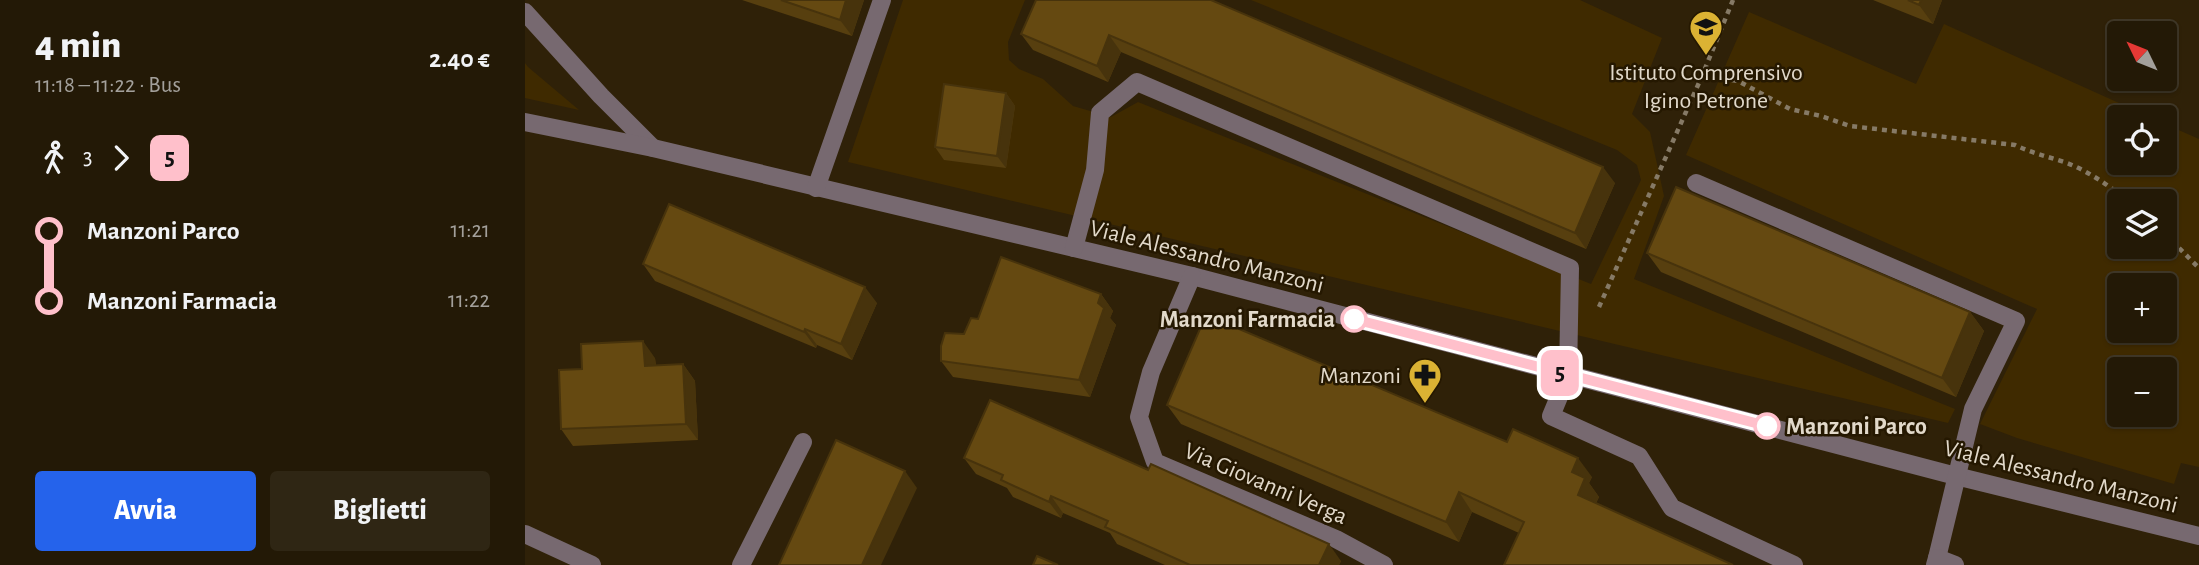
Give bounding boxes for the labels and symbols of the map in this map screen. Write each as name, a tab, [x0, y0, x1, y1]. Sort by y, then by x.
school or university icon: Istituto Comprensivo Igino Petrone	[1687, 8, 1725, 57]
north arrow	[2107, 21, 2177, 91]
place label: Istituto Comprensivo Igino Petrone	[1609, 61, 1803, 113]
street label: Viale Alessandro Manzoni	[1087, 216, 1326, 298]
marker: Manzoni Farmacia	[1341, 306, 1367, 332]
place label: Manzoni Farmacia	[1160, 308, 1335, 332]
line badge: 5	[1537, 350, 1583, 396]
pharmacy icon: Manzoni	[1406, 356, 1444, 405]
place label: Manzoni	[1320, 364, 1401, 388]
marker: Manzoni Parco	[1754, 413, 1780, 439]
place label: Manzoni Parco	[1786, 415, 1927, 439]
street label: Viale Alessandro Manzoni	[1941, 436, 2180, 518]
street label: Via Giovanni Verga	[1180, 439, 1351, 529]

